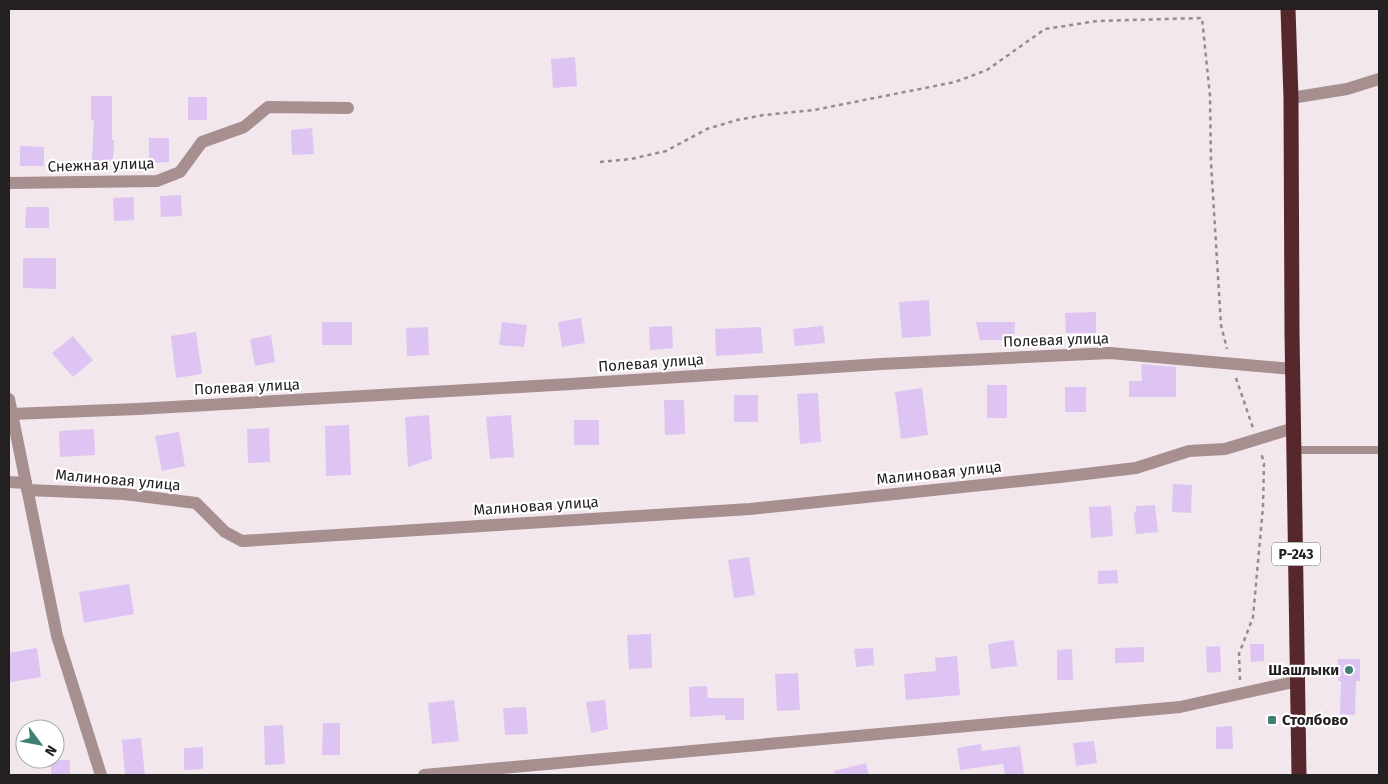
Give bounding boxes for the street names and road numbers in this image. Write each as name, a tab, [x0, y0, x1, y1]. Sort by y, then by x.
street label: Снежная улица	[47, 154, 155, 176]
street label: Полевая улица	[1003, 329, 1109, 351]
street label: Полевая улица	[597, 350, 705, 376]
street label: Полевая улица	[194, 375, 300, 399]
street label: Малиновая улица	[876, 457, 1002, 489]
street label: Малиновая улица	[55, 466, 181, 494]
street label: Малиновая улица	[473, 493, 599, 519]
road number: Р-243	[1272, 542, 1320, 566]

